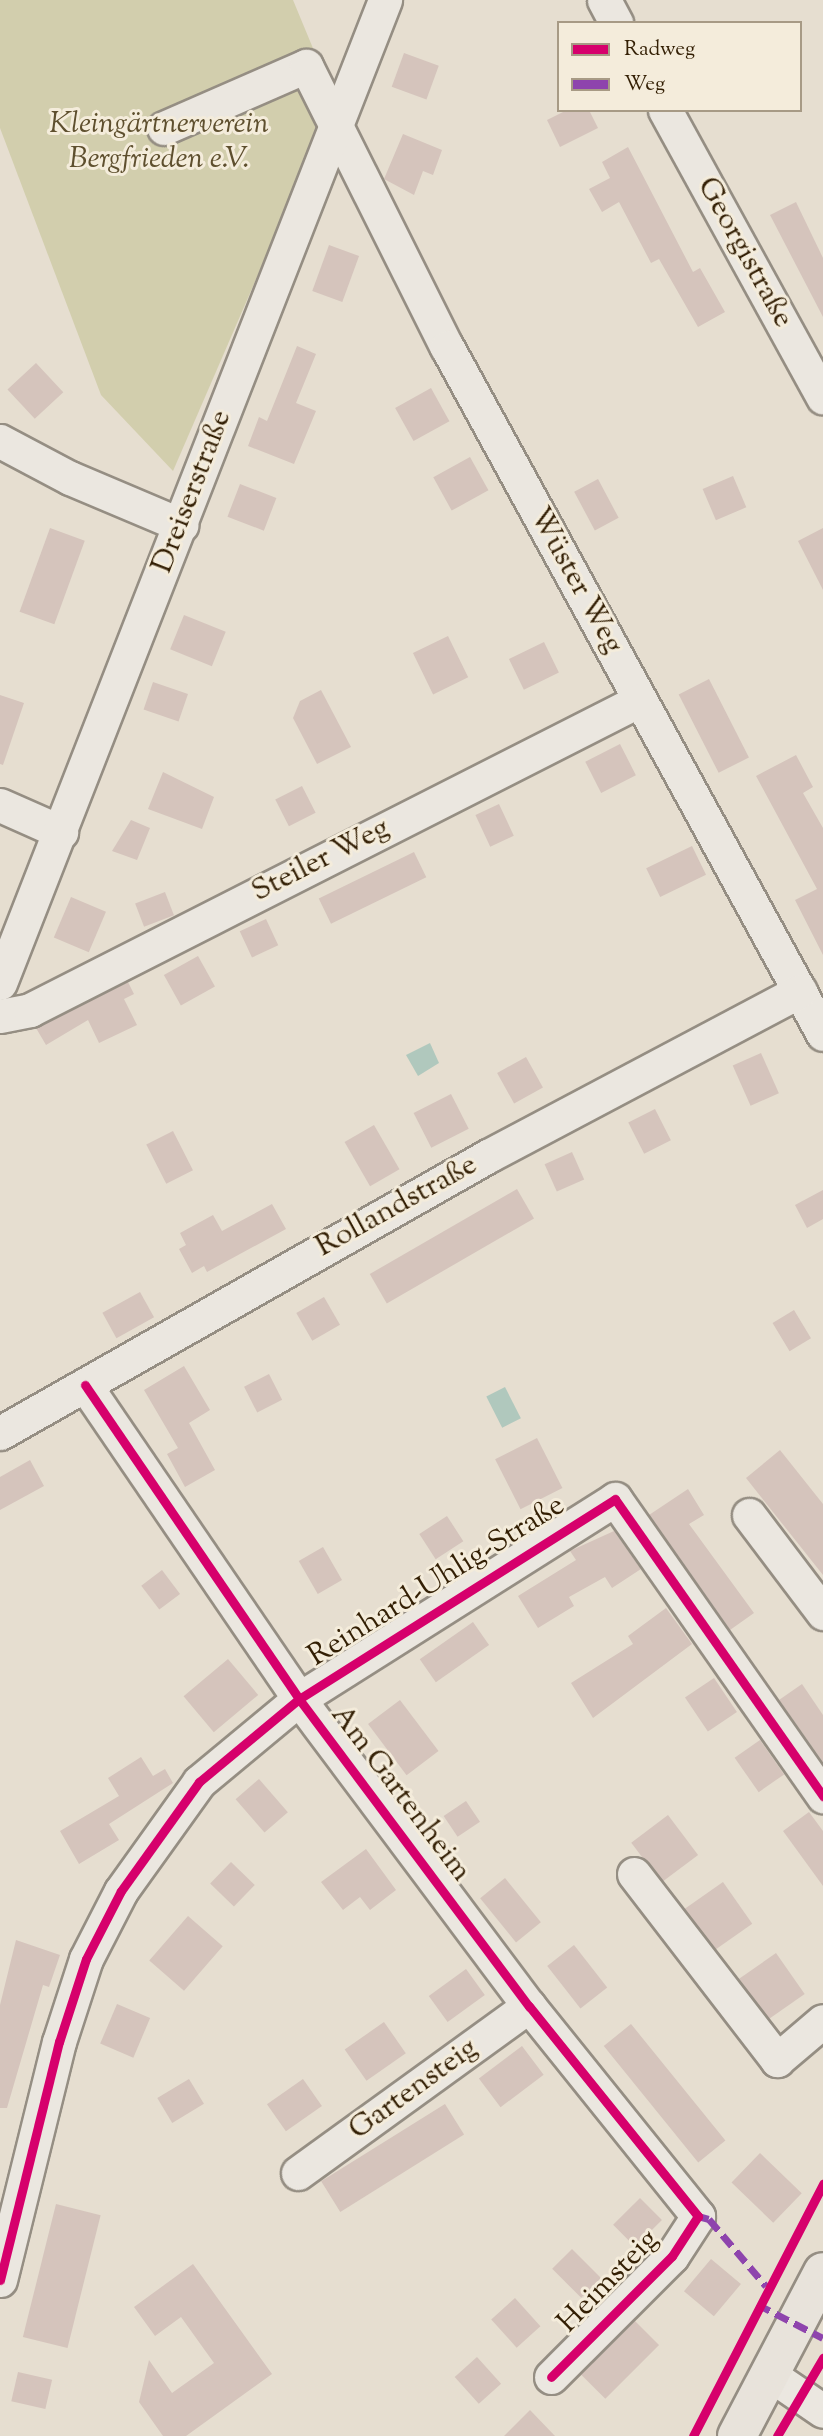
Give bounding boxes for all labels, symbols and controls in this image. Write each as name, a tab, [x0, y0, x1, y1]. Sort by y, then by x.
legend	[557, 21, 802, 112]
text: Radweg	[624, 35, 695, 65]
text: Weg	[624, 70, 665, 100]
park label: Kleingärtnerverein Bergfrieden e.V.	[49, 107, 269, 178]
street label: Georgistraße	[688, 172, 800, 334]
street label: Dreiserstraße	[145, 406, 241, 578]
street label: Wüster Weg	[520, 502, 630, 660]
street label: Steiler Weg	[246, 811, 396, 911]
street label: Rollandstraße	[310, 1148, 484, 1266]
street label: Reinhard-Uhlig-Straße	[302, 1488, 572, 1676]
street label: Am Gartenheim	[322, 1699, 478, 1889]
street label: Gartensteig	[343, 2031, 485, 2149]
street label: Heimsteig	[551, 2223, 667, 2341]

